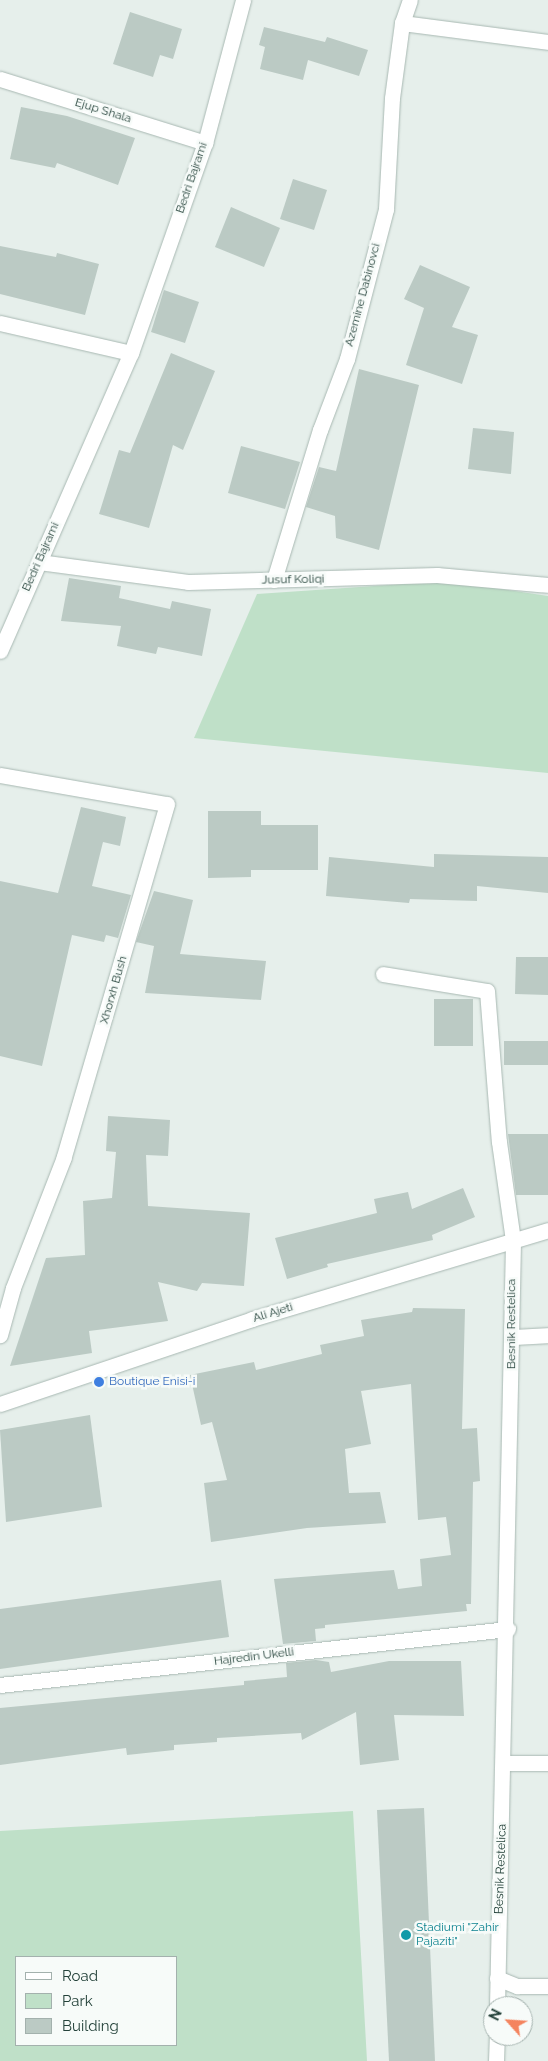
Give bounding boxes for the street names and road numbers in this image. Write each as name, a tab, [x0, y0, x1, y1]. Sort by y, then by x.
street label: Ejup Shala	[73, 96, 133, 126]
street label: Bedri Bajrami	[173, 141, 211, 215]
street label: Azemine Dabinovci	[342, 242, 384, 348]
street label: Bedri Bajrami	[19, 520, 63, 594]
street label: Jusuf Koliqi	[261, 572, 325, 588]
street label: Xhorxh Bush	[97, 954, 131, 1026]
street label: Besnik Restelica	[505, 1279, 519, 1369]
street label: Ali Ajeti	[251, 1300, 295, 1326]
street label: Hajredin Ukelli	[213, 1645, 295, 1669]
street label: Besnik Restelica	[492, 1824, 510, 1914]

